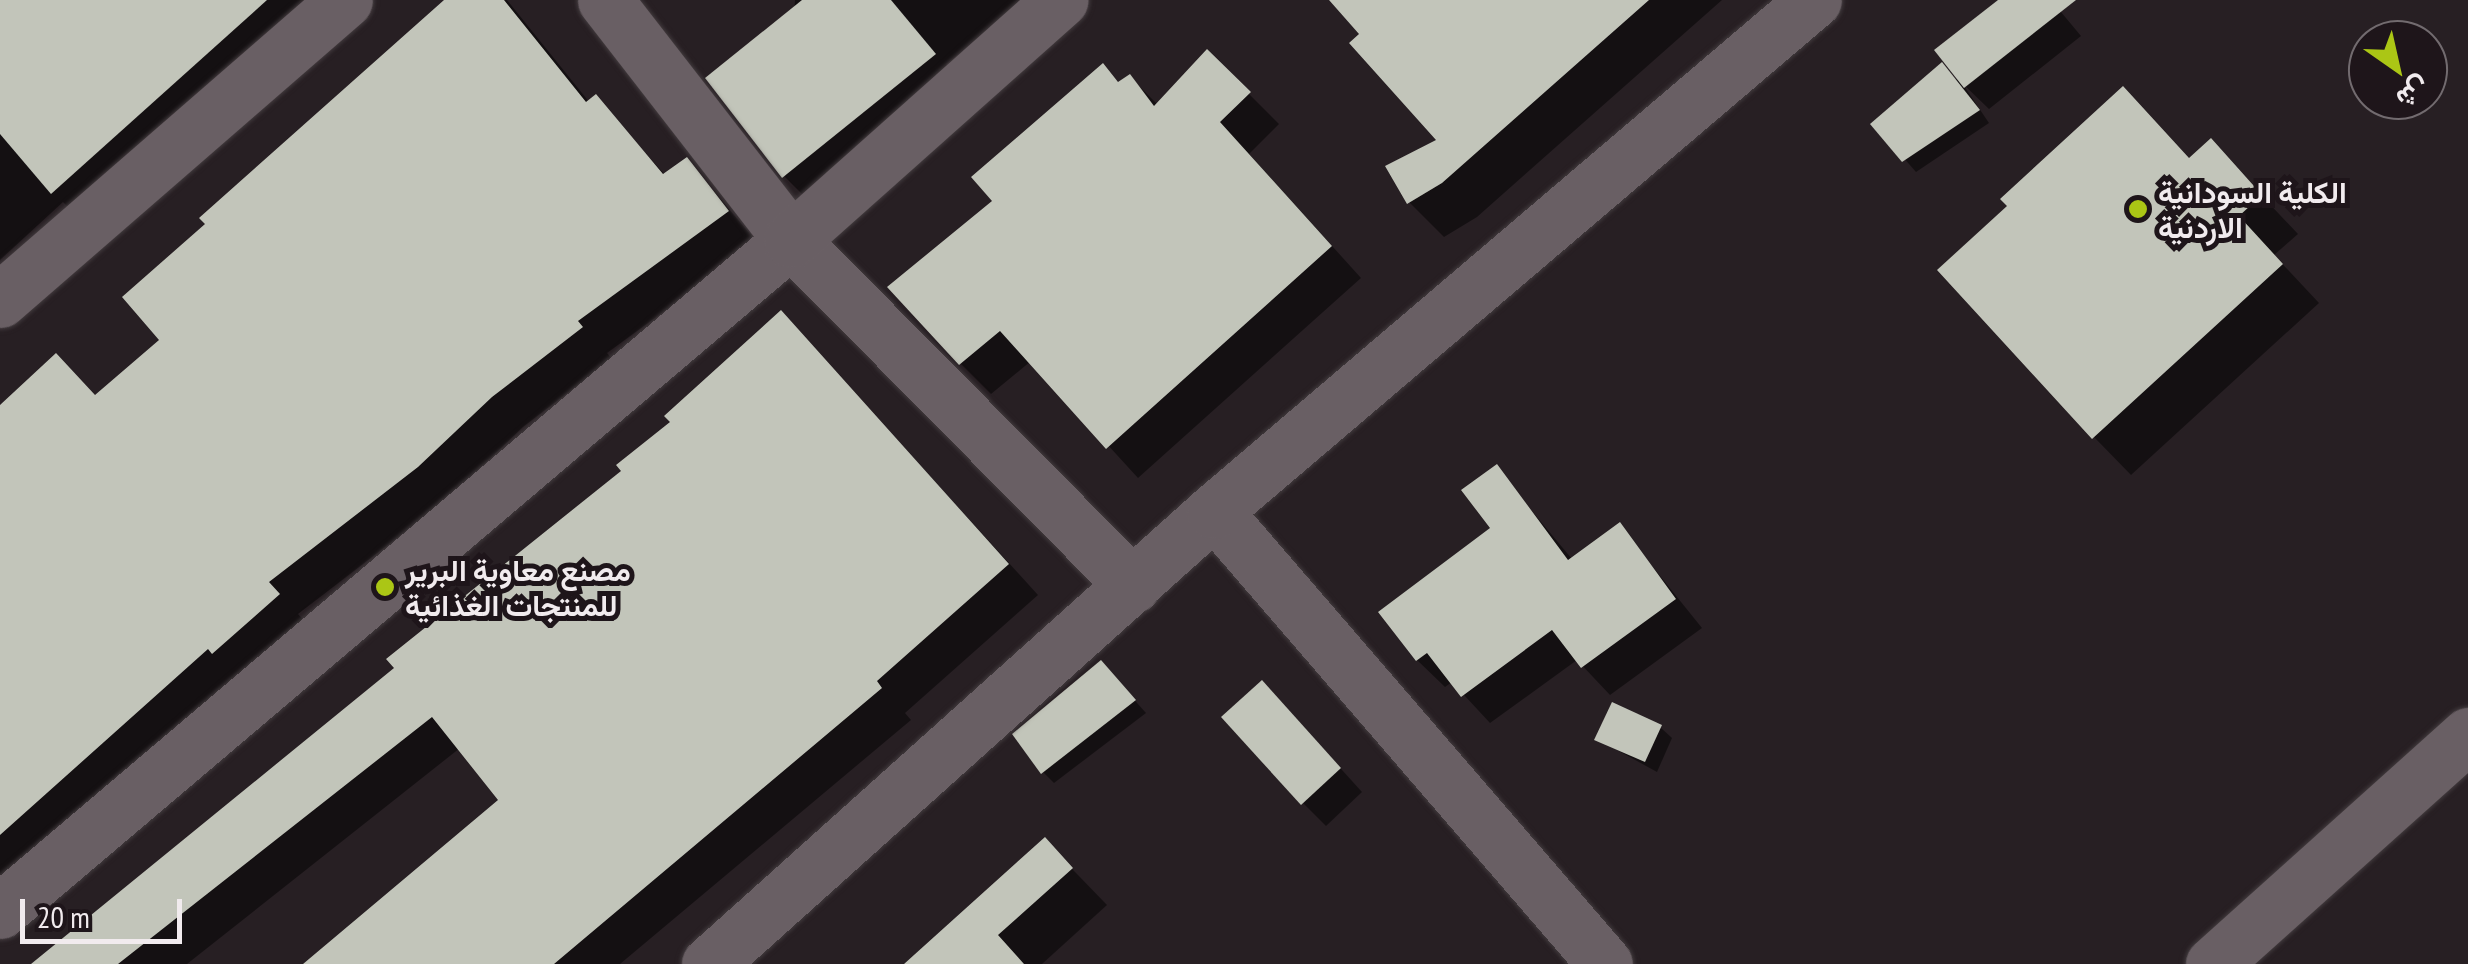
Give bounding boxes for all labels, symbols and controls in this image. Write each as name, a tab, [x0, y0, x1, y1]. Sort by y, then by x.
north arrow	[2348, 20, 2448, 120]
text: ش	[2390, 69, 2438, 118]
place label: الكلية السودانية الاردنية	[2158, 174, 2347, 244]
marker: الكلية السودانية الاردنية	[2127, 198, 2149, 220]
place label: مصنع معاوية البرير للمنتجات الغذائية	[405, 552, 631, 622]
marker: مصنع معاوية البرير للمنتجات الغذائية	[374, 576, 396, 598]
scale bar	[25, 879, 188, 941]
text: 20 m	[37, 897, 90, 936]

